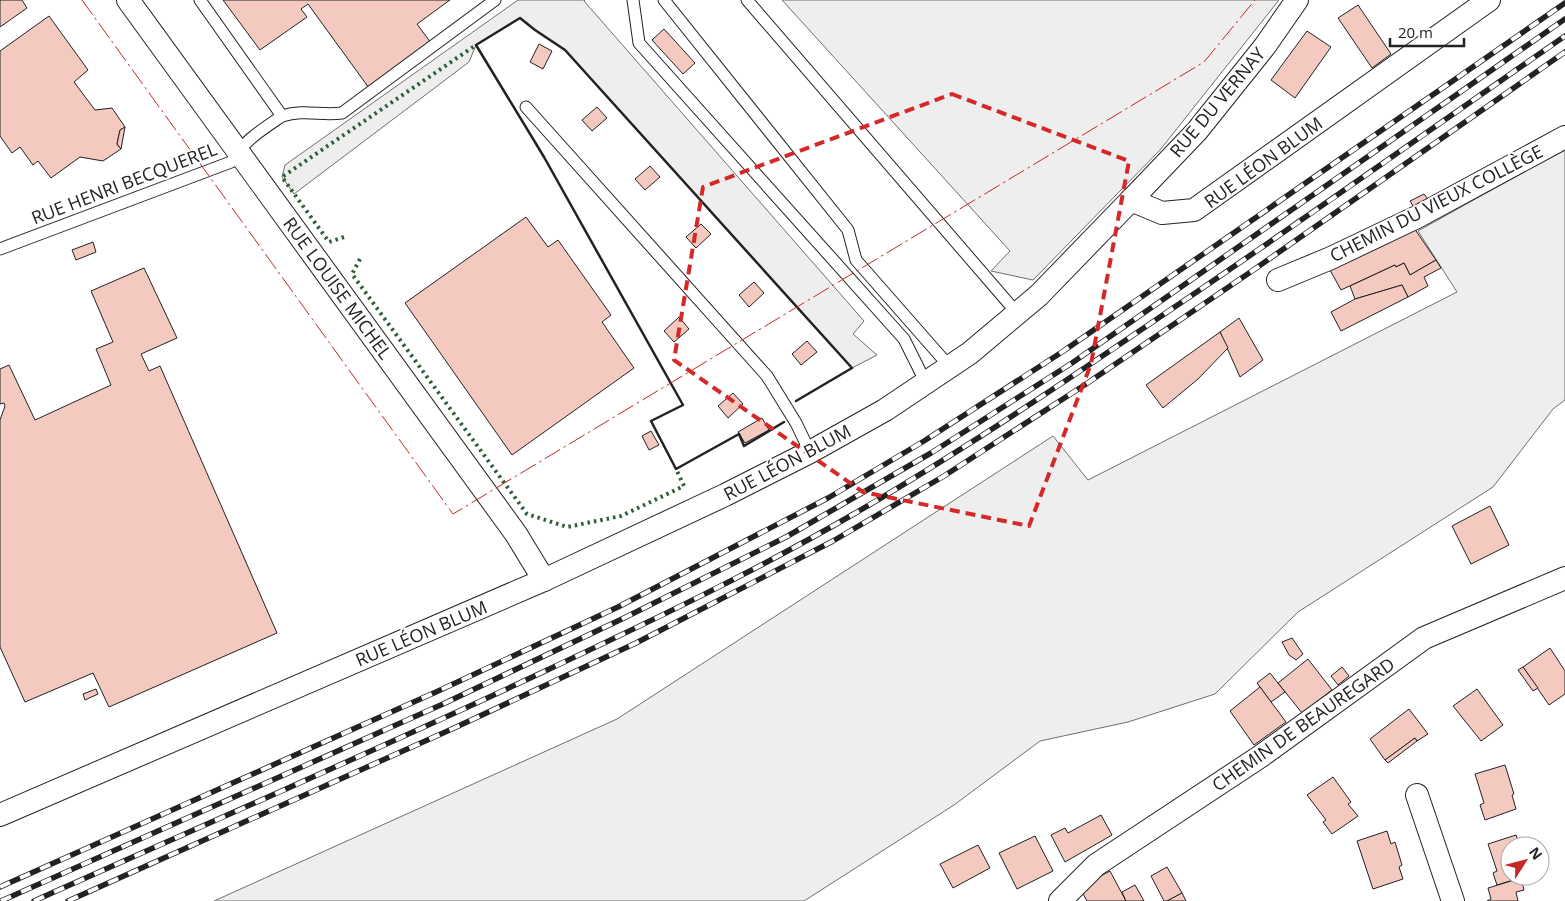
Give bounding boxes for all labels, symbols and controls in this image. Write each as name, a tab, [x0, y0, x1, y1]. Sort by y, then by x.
scale bar	[1390, 15, 1464, 47]
text: 20 m	[1398, 22, 1433, 42]
street label: RUE DU VERNAY	[1164, 41, 1271, 162]
street label: RUE LÉON BLUM	[1199, 111, 1327, 213]
street label: RUE HENRI BECQUEREL	[28, 136, 220, 230]
street label: CHEMIN DU VIEUX COLLÈGE	[1325, 139, 1547, 267]
street label: RUE LOUISE MICHEL	[278, 212, 398, 364]
street label: RUE LÉON BLUM	[719, 418, 855, 506]
street label: RUE LÉON BLUM	[351, 594, 491, 672]
street label: CHEMIN DE BEAUREGARD	[1207, 652, 1399, 796]
north arrow	[1500, 836, 1550, 886]
text: N	[1525, 843, 1547, 863]

